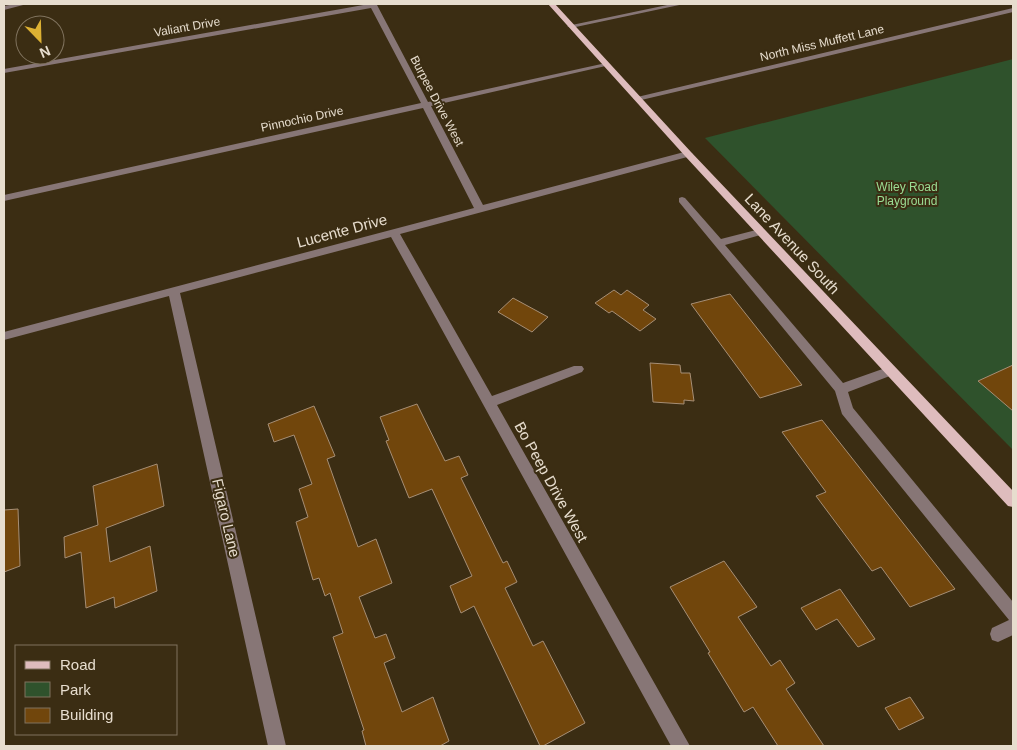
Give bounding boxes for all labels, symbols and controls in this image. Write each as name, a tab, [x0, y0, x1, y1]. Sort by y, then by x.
street label: Valiant Drive	[153, 14, 222, 40]
north arrow	[15, 15, 65, 65]
street label: North Miss Muffett Lane	[758, 22, 886, 64]
text: N	[37, 43, 53, 61]
street label: Burpee Drive West	[407, 53, 467, 149]
street label: Pinnochio Drive	[259, 103, 345, 135]
park label: Wiley Road Playground	[876, 180, 938, 208]
street label: Lane Avenue South	[742, 190, 843, 297]
street label: Lucente Drive	[295, 210, 389, 251]
street label: Bo Peep Drive West	[511, 419, 592, 546]
street label: Figaro Lane	[209, 477, 244, 559]
legend	[15, 645, 178, 735]
text: Road	[60, 656, 96, 673]
text: Park	[60, 681, 91, 698]
text: Building	[60, 706, 113, 723]

